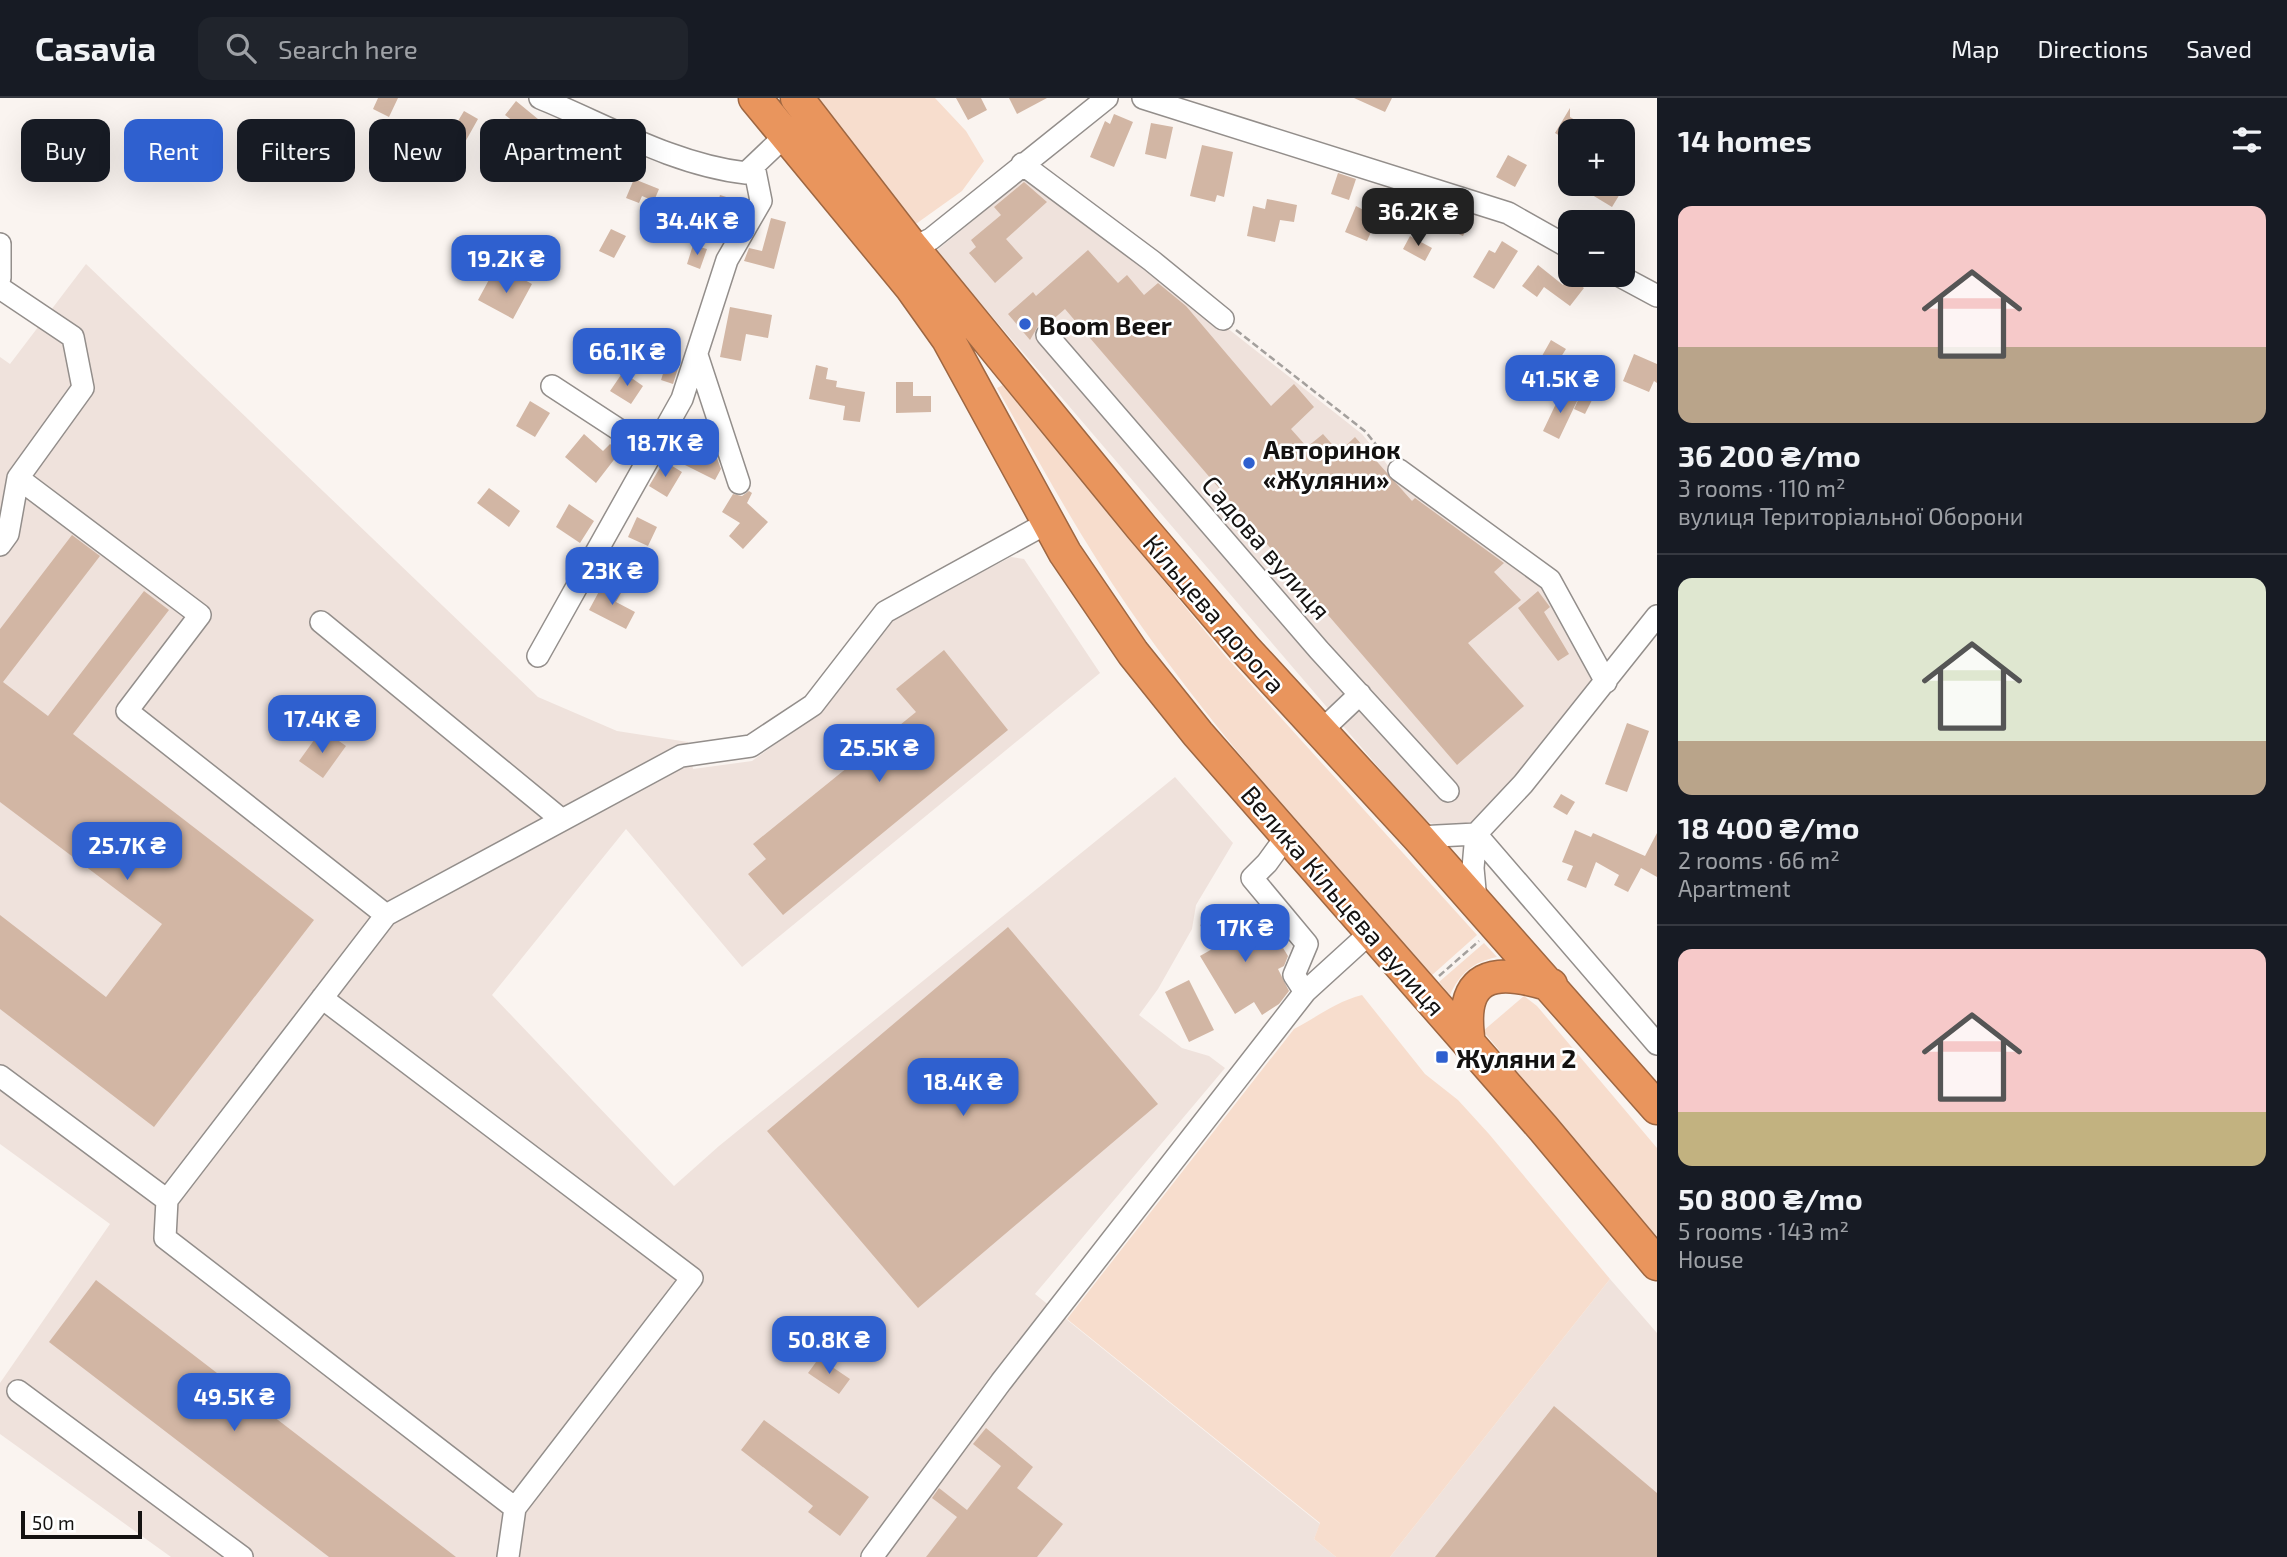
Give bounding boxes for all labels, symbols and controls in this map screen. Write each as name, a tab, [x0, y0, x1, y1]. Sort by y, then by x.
search box	[198, 17, 688, 80]
text: Casavia	[35, 28, 156, 68]
icon: search	[222, 29, 260, 67]
text: Search here	[278, 33, 418, 64]
text: Map	[1951, 34, 1999, 63]
text: Directions	[2037, 34, 2148, 63]
text: Saved	[2186, 34, 2252, 63]
chip: Buy	[21, 119, 110, 182]
chip: Rent	[124, 119, 223, 182]
chip: Filters	[237, 119, 355, 182]
chip: New	[369, 119, 466, 182]
chip: Apartment	[480, 119, 646, 182]
map controls	[1558, 119, 1635, 287]
button: +	[1558, 119, 1635, 196]
icon: filters	[2228, 121, 2266, 159]
text: 14 homes	[1678, 122, 1812, 158]
pin: 36.2K ₴	[1353, 188, 1483, 248]
text: 36.2K ₴	[1378, 197, 1458, 225]
pin: 34.4K ₴	[632, 198, 762, 257]
text: 34.4K ₴	[656, 206, 738, 234]
button: −	[1558, 210, 1635, 287]
pin: 19.2K ₴	[441, 236, 571, 295]
text: 19.2K ₴	[467, 244, 545, 272]
icon: home	[1909, 251, 2035, 377]
place label: Boom Beer	[1039, 309, 1172, 340]
marker: Boom Beer	[1017, 316, 1033, 332]
pin: 66.1K ₴	[562, 328, 692, 388]
text: 66.1K ₴	[589, 337, 665, 365]
pin: 41.5K ₴	[1495, 356, 1625, 415]
text: 41.5K ₴	[1521, 364, 1599, 392]
pin: 18.7K ₴	[600, 420, 730, 479]
text: 18.7K ₴	[627, 428, 703, 456]
place label: Авторинок «Жуляни»	[1263, 433, 1401, 494]
text: 36 200 ₴/mo	[1678, 437, 1861, 473]
marker: Авторинок «Жуляни»	[1241, 455, 1257, 471]
street label: Садова вулиця	[1195, 469, 1338, 626]
text: 3 rooms · 110 m²	[1678, 474, 1845, 502]
text: вулиця Територіальної Оборони	[1678, 502, 2023, 530]
street label: Кільцева дорога	[1138, 527, 1292, 699]
pin: 23K ₴	[563, 547, 661, 607]
text: 23K ₴	[581, 556, 643, 584]
icon: home	[1909, 623, 2035, 749]
pin: 17.4K ₴	[257, 696, 387, 755]
text: 17.4K ₴	[284, 704, 360, 732]
pin: 25.5K ₴	[814, 724, 944, 784]
text: 25.5K ₴	[839, 733, 919, 761]
street label: Велика Кільцева вулиця	[1235, 779, 1452, 1022]
text: 18 400 ₴/mo	[1678, 809, 1859, 845]
pin: 25.7K ₴	[62, 822, 192, 882]
text: 25.7K ₴	[88, 831, 166, 859]
text: 2 rooms · 66 m²	[1678, 846, 1840, 874]
text: Apartment	[1678, 874, 1791, 902]
pin: 17K ₴	[1196, 904, 1294, 964]
text: 17K ₴	[1217, 913, 1273, 941]
icon: home	[1909, 994, 2035, 1120]
place label: Жуляни 2	[1456, 1042, 1576, 1073]
marker: Жуляни 2	[1434, 1049, 1450, 1065]
pin: 18.4K ₴	[898, 1058, 1028, 1118]
text: 18.4K ₴	[923, 1067, 1003, 1095]
text: 50 800 ₴/mo	[1678, 1180, 1863, 1216]
text: 5 rooms · 143 m²	[1678, 1217, 1849, 1245]
text: House	[1678, 1245, 1744, 1273]
pin: 50.8K ₴	[764, 1316, 894, 1376]
text: 50.8K ₴	[788, 1325, 870, 1353]
pin: 49.5K ₴	[169, 1374, 299, 1433]
text: 49.5K ₴	[193, 1382, 275, 1410]
scale bar	[21, 1508, 142, 1540]
text: 50 m	[32, 1511, 75, 1534]

